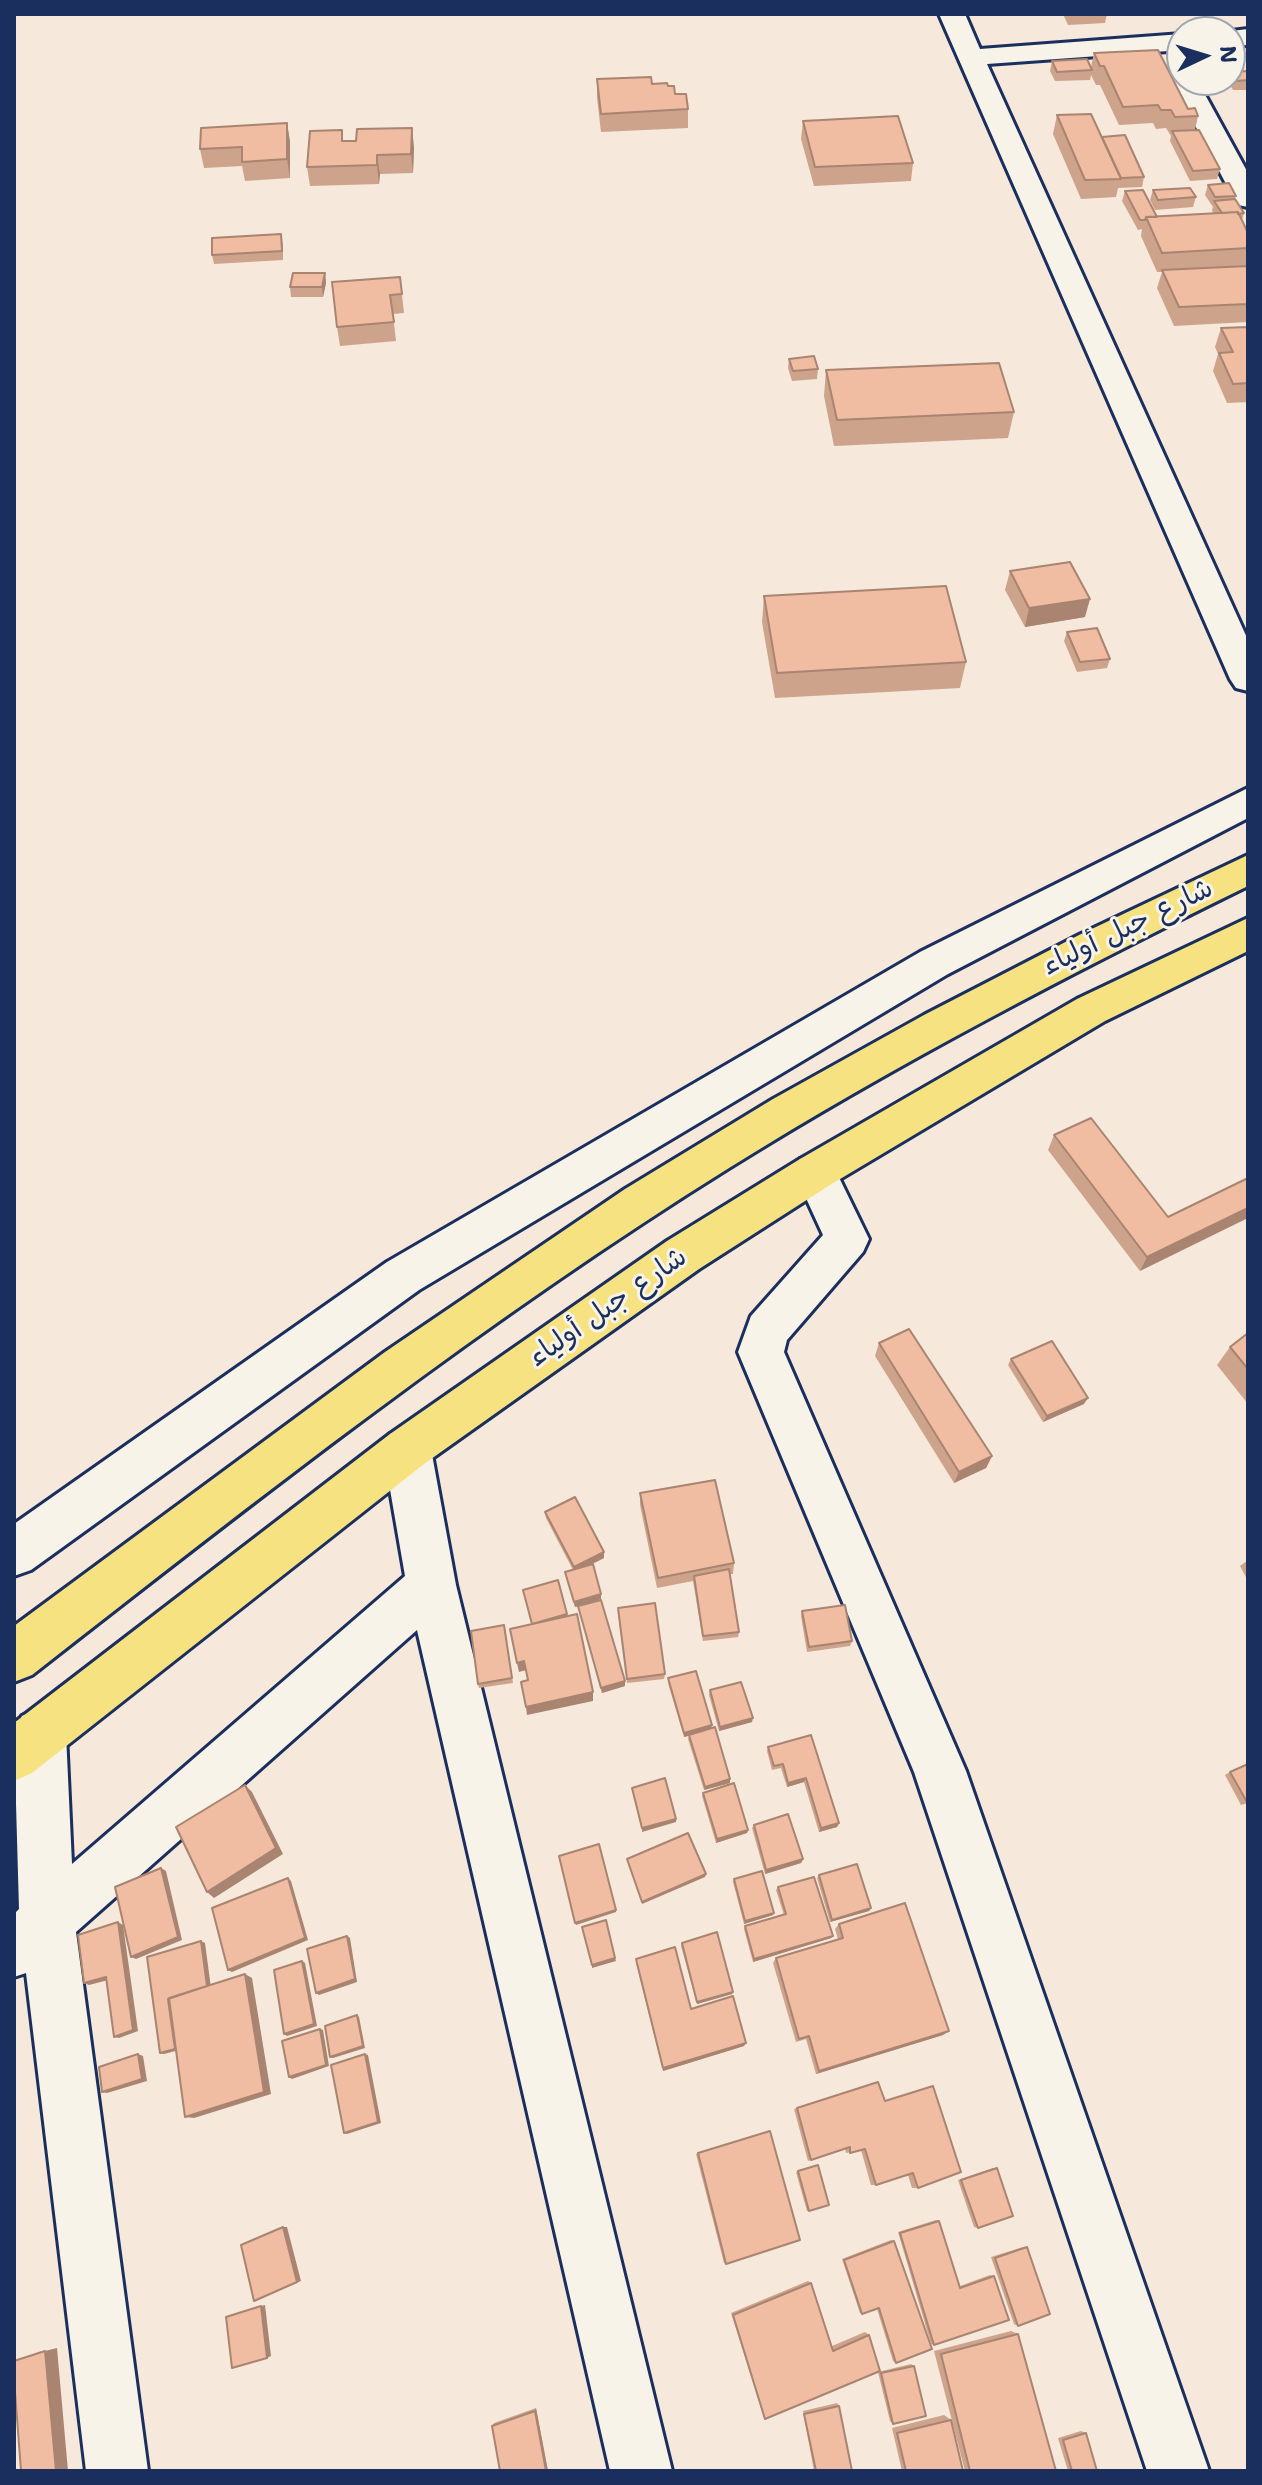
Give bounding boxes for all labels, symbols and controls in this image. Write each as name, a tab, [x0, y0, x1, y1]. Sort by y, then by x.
north arrow	[1166, 16, 1246, 96]
text: N	[1213, 45, 1244, 64]
street label: شارع جبل أولياء	[1037, 872, 1219, 984]
street label: شارع جبل أولياء	[522, 1241, 694, 1375]

